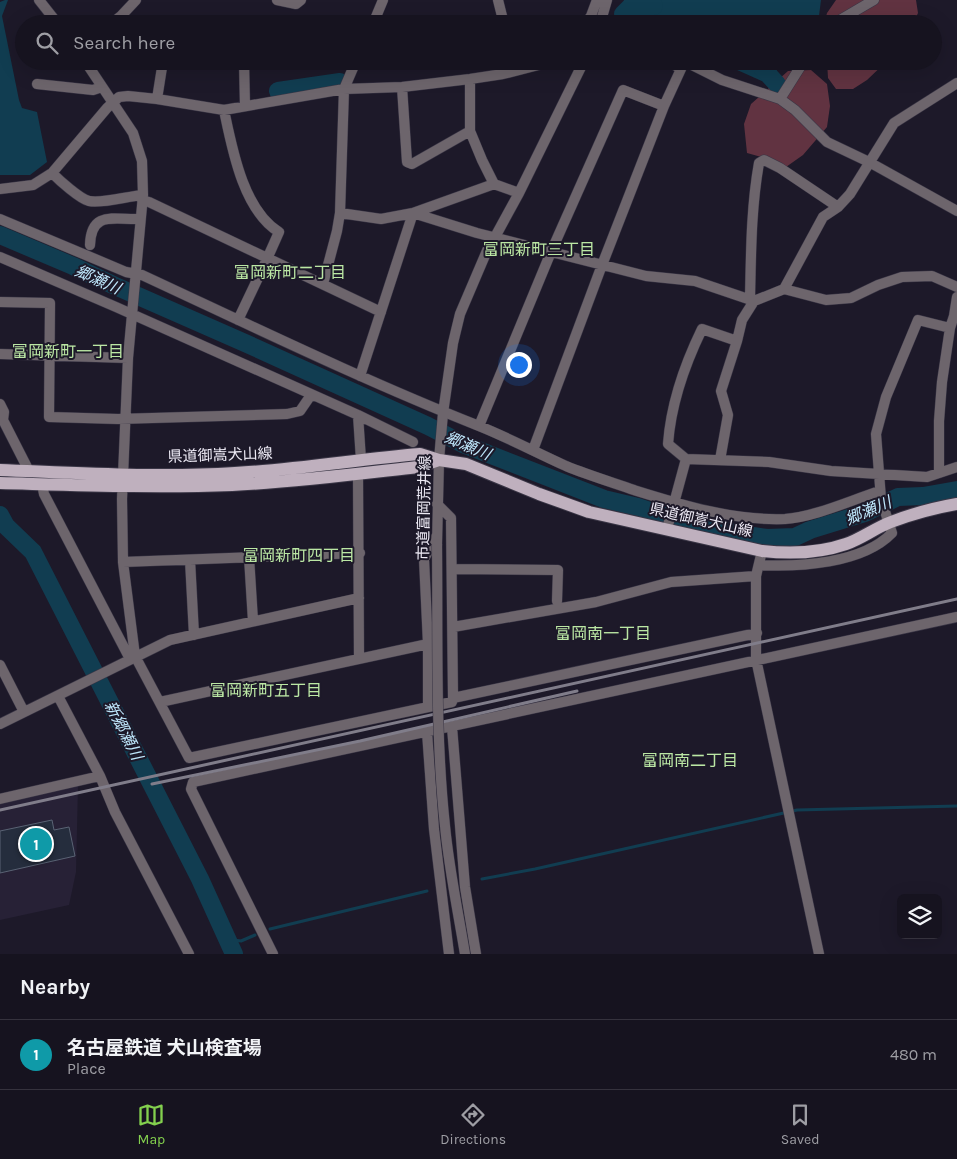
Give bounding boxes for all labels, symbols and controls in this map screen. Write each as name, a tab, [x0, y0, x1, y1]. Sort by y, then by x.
search box	[15, 15, 942, 70]
icon: search	[33, 29, 61, 57]
text: Search here	[73, 32, 175, 54]
district label: 富岡新町三丁目	[483, 240, 595, 259]
water label: 郷瀬川	[72, 261, 125, 299]
district label: 富岡新町二丁目	[234, 263, 346, 282]
district label: 富岡新町一丁目	[12, 342, 124, 361]
your location	[506, 352, 532, 378]
water label: 郷瀬川	[442, 427, 495, 464]
street label: 県道御嵩犬山線	[167, 444, 273, 466]
street label: 市道富岡荒井線	[414, 455, 434, 561]
water label: 郷瀬川	[842, 492, 896, 529]
street label: 県道御嵩犬山線	[648, 499, 754, 541]
district label: 富岡新町四丁目	[243, 546, 355, 565]
district label: 富岡南一丁目	[555, 624, 651, 643]
district label: 富岡新町五丁目	[210, 681, 322, 700]
water label: 新郷瀬川	[101, 697, 147, 765]
district label: 富岡南二丁目	[642, 751, 738, 770]
pin: 1	[20, 825, 52, 863]
map controls	[897, 894, 942, 939]
button: layers	[897, 894, 942, 939]
text: Nearby	[20, 975, 90, 999]
text: 名古屋鉄道 犬山検査場	[67, 1037, 262, 1059]
text: 1	[33, 1045, 39, 1064]
text: 480 m	[890, 1045, 937, 1064]
text: Place	[67, 1059, 106, 1078]
tab: Map	[137, 1101, 165, 1148]
tab: Directions	[440, 1101, 506, 1148]
tab: Saved	[781, 1101, 820, 1148]

